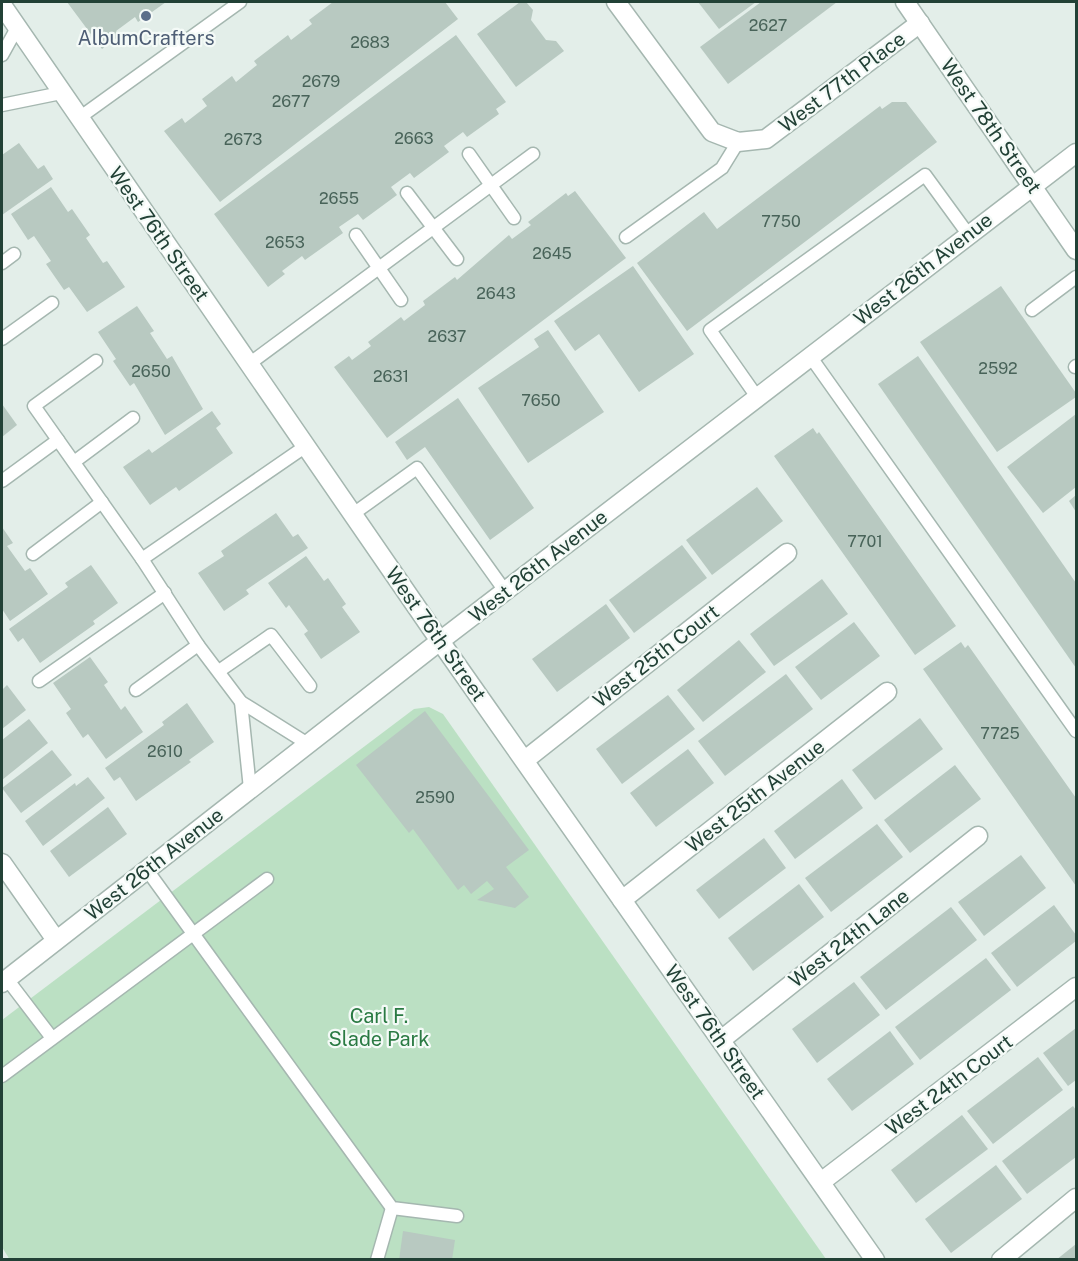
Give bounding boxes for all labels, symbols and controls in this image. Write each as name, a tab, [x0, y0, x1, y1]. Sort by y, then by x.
marker: AlbumCrafters	[139, 9, 153, 23]
house number: 2627	[749, 16, 787, 35]
place label: AlbumCrafters	[77, 26, 215, 50]
street label: West 77th Place	[774, 27, 910, 137]
house number: 2683	[350, 33, 390, 52]
street label: West 78th Street	[936, 54, 1046, 198]
house number: 2679	[302, 72, 340, 91]
house number: 2677	[272, 92, 310, 111]
house number: 2663	[394, 129, 434, 148]
house number: 2673	[224, 130, 262, 149]
street label: West 76th Street	[104, 162, 214, 306]
house number: 2655	[319, 189, 359, 208]
street label: West 26th Avenue	[849, 207, 997, 331]
house number: 7750	[761, 212, 801, 231]
house number: 2653	[265, 233, 305, 252]
house number: 2645	[532, 244, 572, 263]
house number: 2643	[476, 284, 516, 303]
house number: 2637	[428, 327, 466, 346]
house number: 2592	[978, 359, 1018, 378]
house number: 2650	[131, 362, 171, 381]
house number: 2631	[373, 367, 409, 386]
house number: 7650	[521, 391, 561, 410]
street label: West 26th Avenue	[464, 504, 612, 628]
house number: 7701	[847, 532, 883, 551]
street label: West 76th Street	[381, 562, 491, 706]
street label: West 25th Court	[588, 599, 724, 713]
house number: 7725	[980, 724, 1020, 743]
street label: West 25th Avenue	[681, 734, 829, 858]
house number: 2610	[147, 742, 183, 761]
house number: 2590	[415, 788, 455, 807]
street label: West 26th Avenue	[80, 802, 228, 926]
street label: West 24th Lane	[784, 884, 914, 992]
street label: West 76th Street	[660, 960, 770, 1104]
park label: Carl F. Slade Park	[328, 1004, 430, 1051]
street label: West 24th Court	[881, 1029, 1017, 1141]

